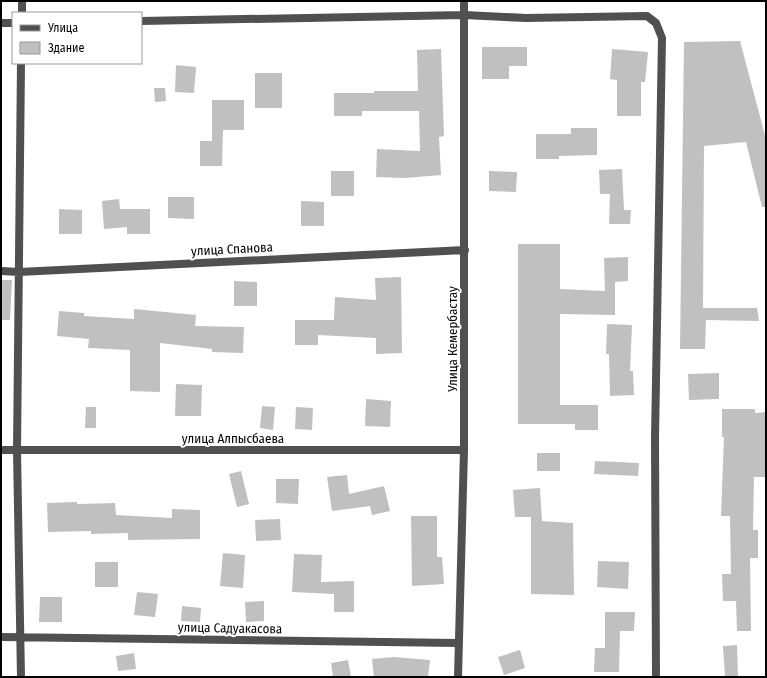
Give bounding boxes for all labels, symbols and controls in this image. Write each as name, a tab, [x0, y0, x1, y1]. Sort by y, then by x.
legend	[12, 12, 142, 64]
text: Улица	[47, 21, 78, 35]
text: Здание	[48, 41, 84, 55]
street label: улица Спанова	[191, 239, 273, 259]
street label: Улица Кемербастау	[445, 286, 460, 393]
street label: улица Алпысбаева	[182, 431, 284, 446]
street label: улица Садуакасова	[178, 620, 282, 636]

